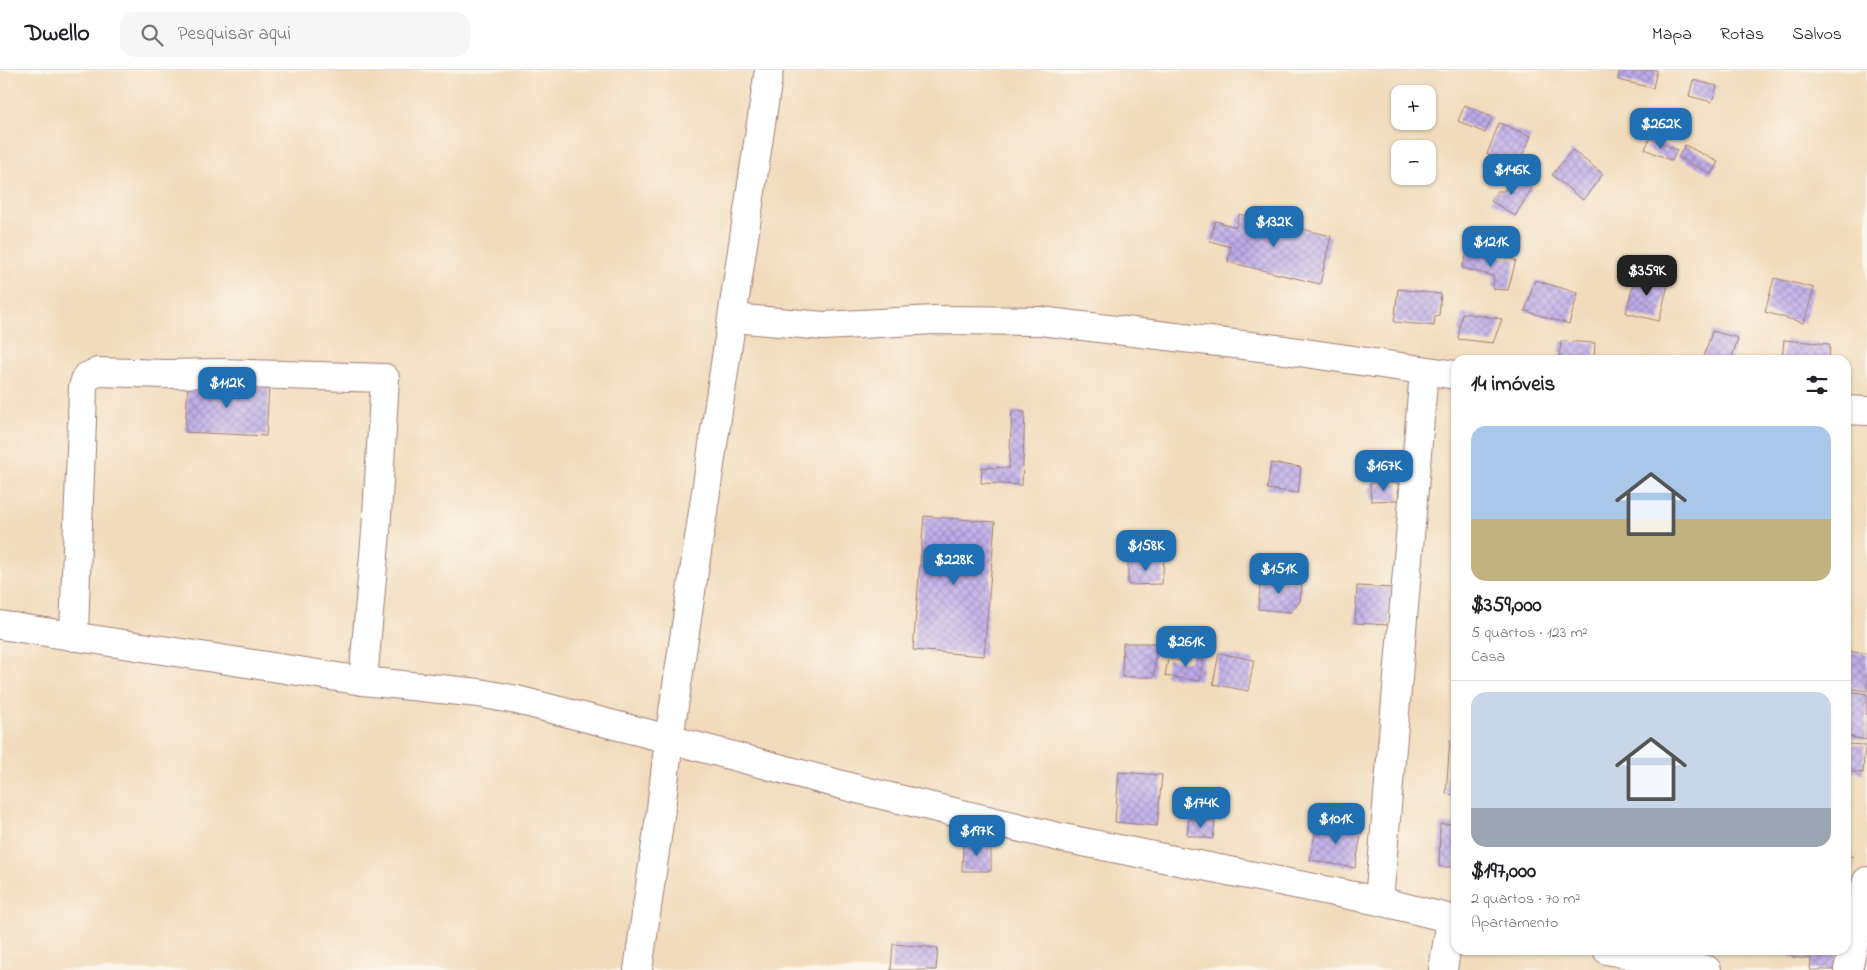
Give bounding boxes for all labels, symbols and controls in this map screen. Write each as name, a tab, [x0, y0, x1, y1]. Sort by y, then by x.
search box	[120, 12, 470, 57]
text: Dwello	[25, 17, 90, 52]
icon: search	[138, 21, 166, 49]
text: Pesquisar aqui	[178, 21, 291, 48]
text: Mapa	[1652, 22, 1692, 48]
text: Rotas	[1720, 22, 1764, 48]
text: Salvos	[1792, 22, 1842, 48]
map controls	[1391, 85, 1436, 185]
button: +	[1391, 85, 1436, 130]
pin: $262K	[1626, 108, 1696, 150]
text: $262K	[1641, 112, 1681, 136]
button: −	[1391, 140, 1436, 185]
pin: $146K	[1477, 154, 1547, 196]
text: $146K	[1494, 158, 1530, 182]
pin: $132K	[1239, 206, 1309, 248]
text: $132K	[1255, 210, 1293, 234]
pin: $121K	[1456, 226, 1526, 268]
text: $121K	[1473, 230, 1509, 254]
pin: $359K	[1612, 254, 1682, 297]
text: $359K	[1628, 259, 1666, 283]
pin: $112K	[192, 366, 262, 409]
text: 14 imóveis	[1471, 370, 1555, 400]
text: $112K	[209, 371, 245, 395]
icon: filters	[1803, 371, 1831, 399]
pin: $167K	[1349, 450, 1419, 492]
text: $167K	[1366, 454, 1402, 478]
icon: home	[1606, 459, 1696, 549]
pin: $158K	[1111, 530, 1181, 572]
text: $158K	[1127, 534, 1165, 558]
pin: $228K	[919, 544, 989, 586]
text: $228K	[934, 548, 974, 572]
pin: $151K	[1244, 552, 1314, 595]
text: $151K	[1261, 557, 1297, 581]
text: $359,000	[1471, 591, 1542, 621]
text: 5 quartos · 123 m²	[1471, 621, 1588, 645]
pin: $261K	[1151, 626, 1221, 668]
text: $261K	[1167, 630, 1205, 654]
text: Casa	[1471, 645, 1505, 669]
icon: home	[1606, 724, 1696, 814]
pin: $174K	[1166, 786, 1236, 829]
text: $174K	[1183, 791, 1219, 815]
pin: $101K	[1301, 802, 1371, 845]
text: $101K	[1319, 807, 1353, 831]
pin: $197K	[942, 814, 1012, 857]
text: $197K	[960, 819, 994, 843]
text: $197,000	[1471, 857, 1536, 887]
text: 2 quartos · 70 m²	[1471, 887, 1580, 911]
text: Apartamento	[1471, 911, 1558, 935]

